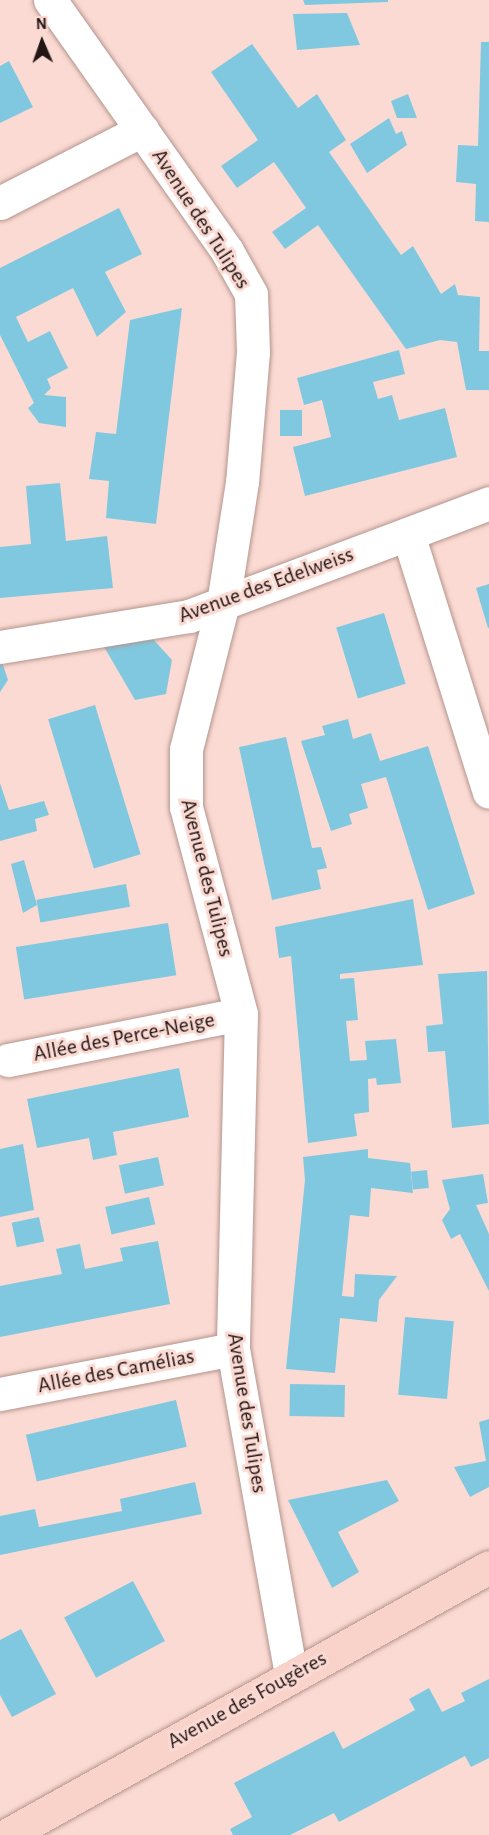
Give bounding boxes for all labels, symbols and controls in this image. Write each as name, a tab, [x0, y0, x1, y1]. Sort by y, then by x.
north arrow	[12, 12, 72, 72]
text: N	[36, 16, 47, 32]
street label: Avenue des Tulipes	[146, 144, 256, 294]
street label: Avenue des Edelweiss	[175, 541, 357, 629]
street label: Avenue des Tulipes	[175, 796, 239, 960]
street label: Allée des Perce-Neige	[31, 1006, 217, 1068]
street label: Avenue des Tulipes	[221, 1331, 273, 1495]
street label: Allée des Camélias	[35, 1343, 197, 1399]
street label: Avenue des Fougères	[163, 1645, 331, 1755]

